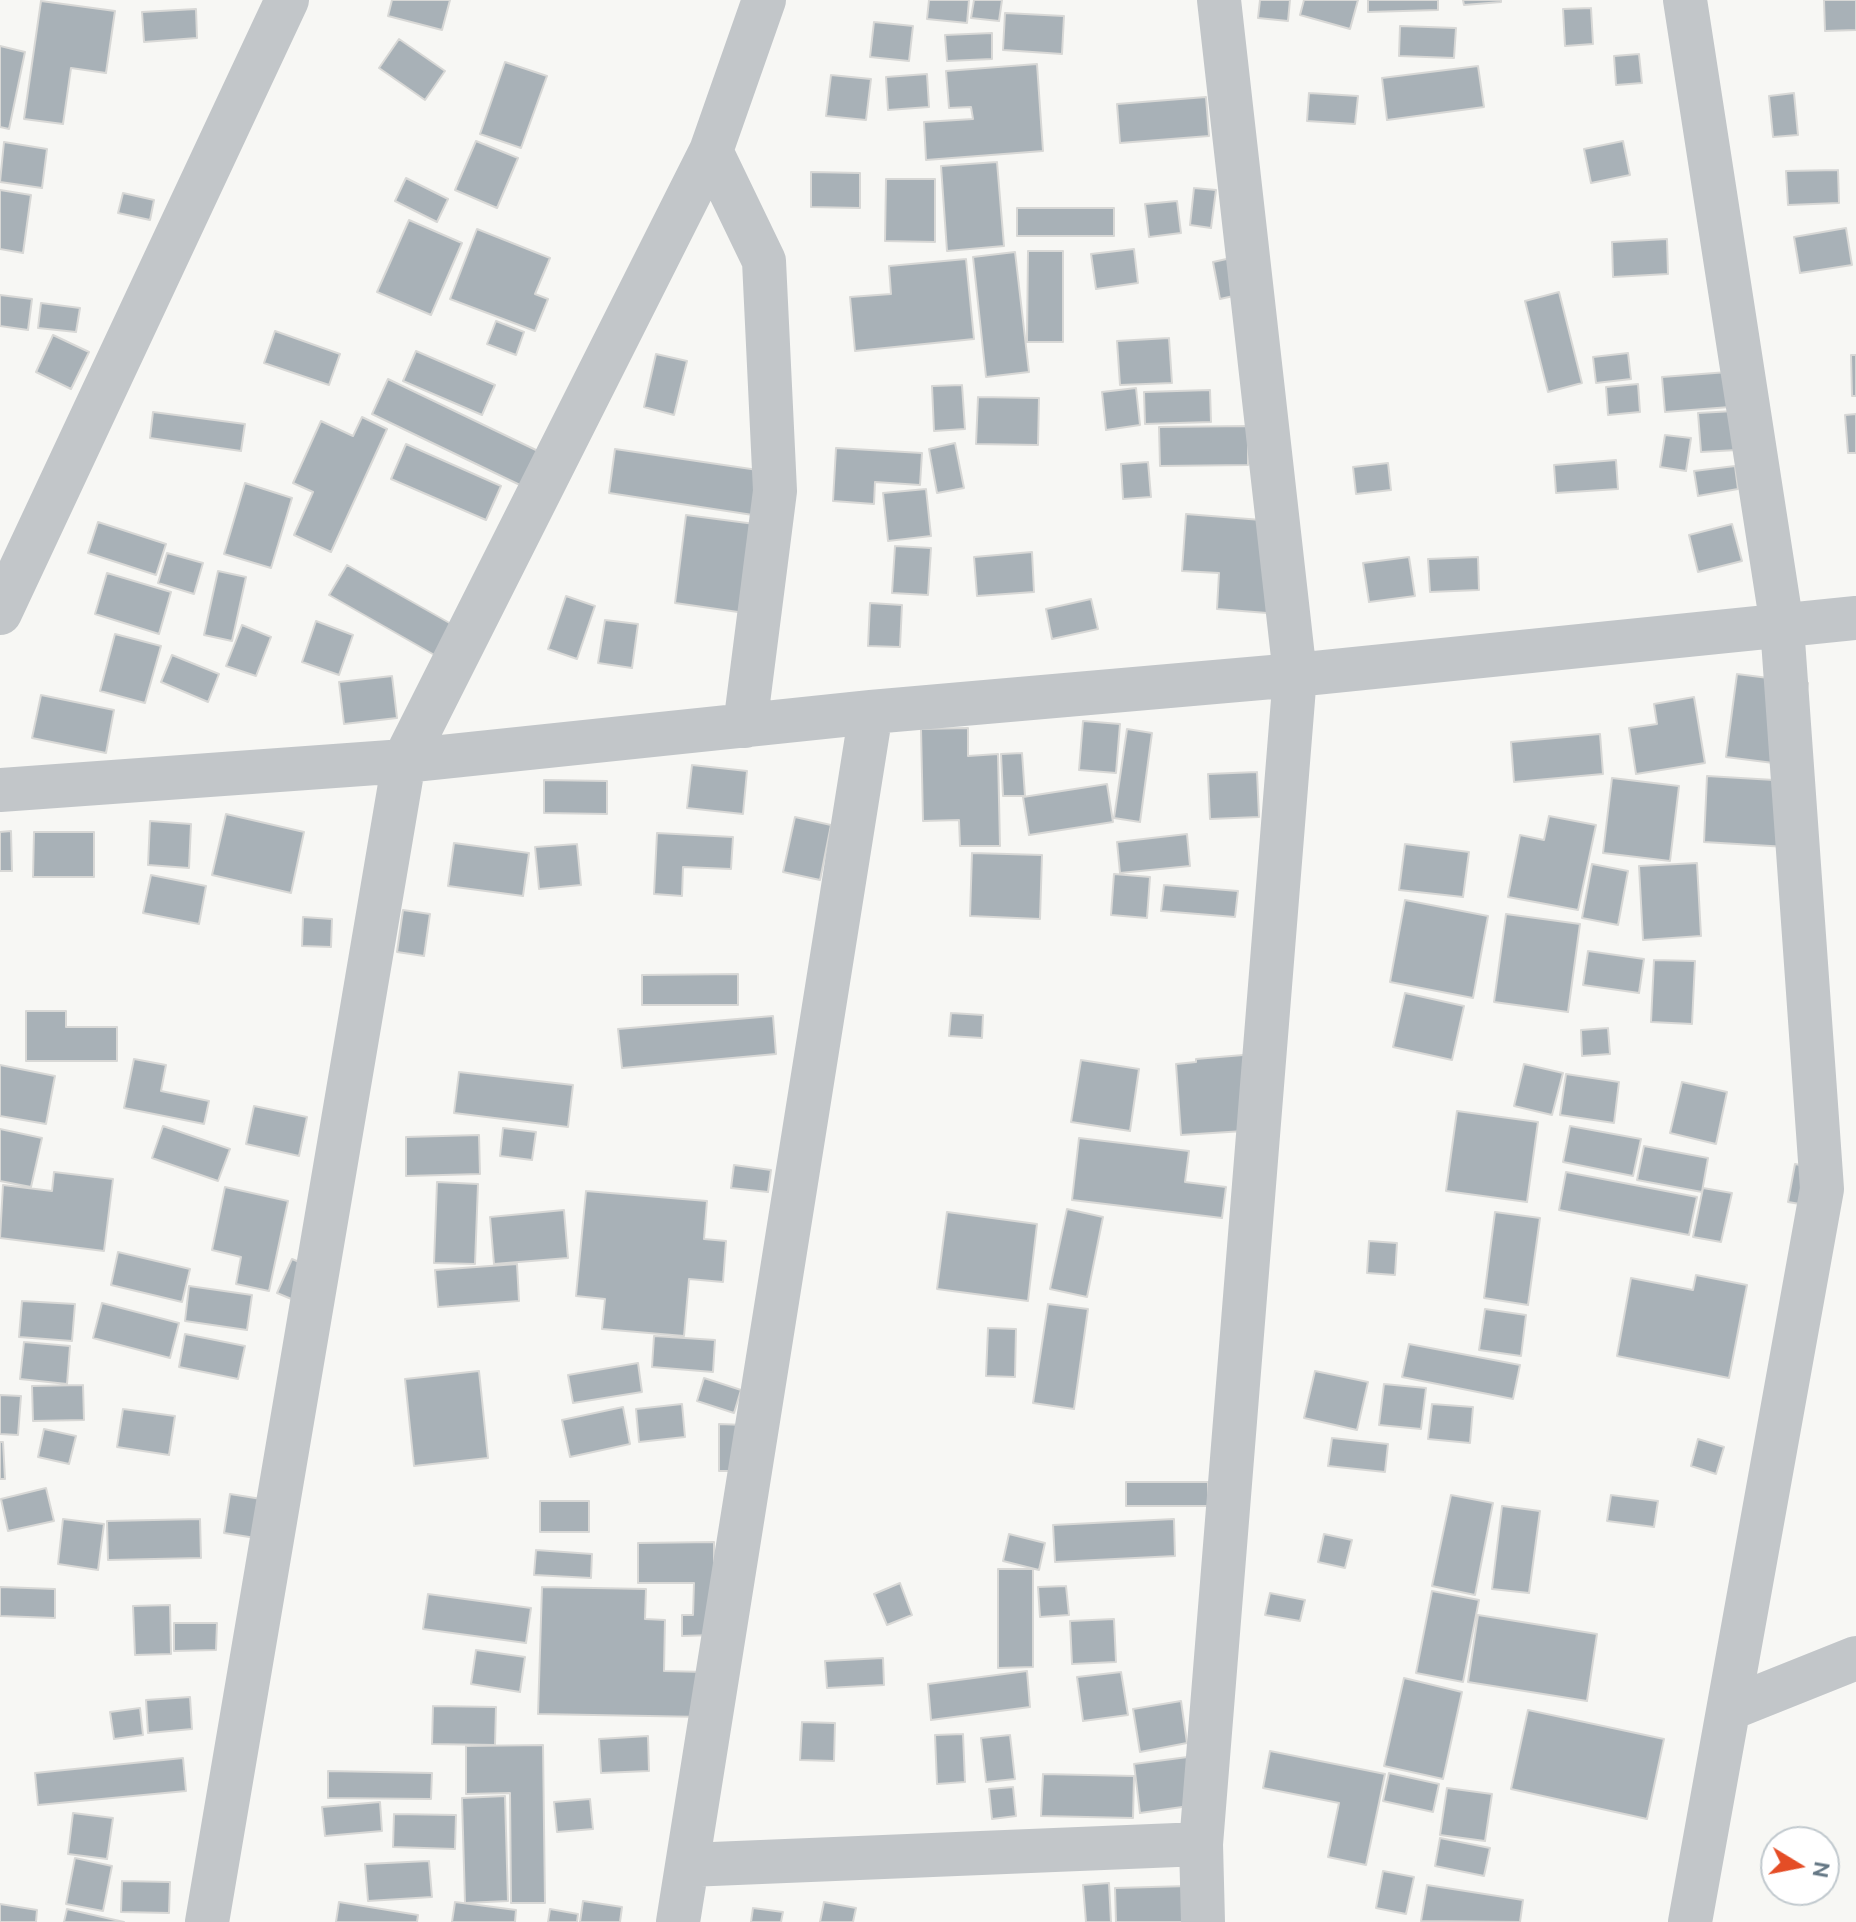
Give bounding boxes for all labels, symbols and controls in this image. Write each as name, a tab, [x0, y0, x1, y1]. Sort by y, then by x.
north arrow	[1760, 1826, 1840, 1906]
text: N	[1808, 1860, 1836, 1880]

